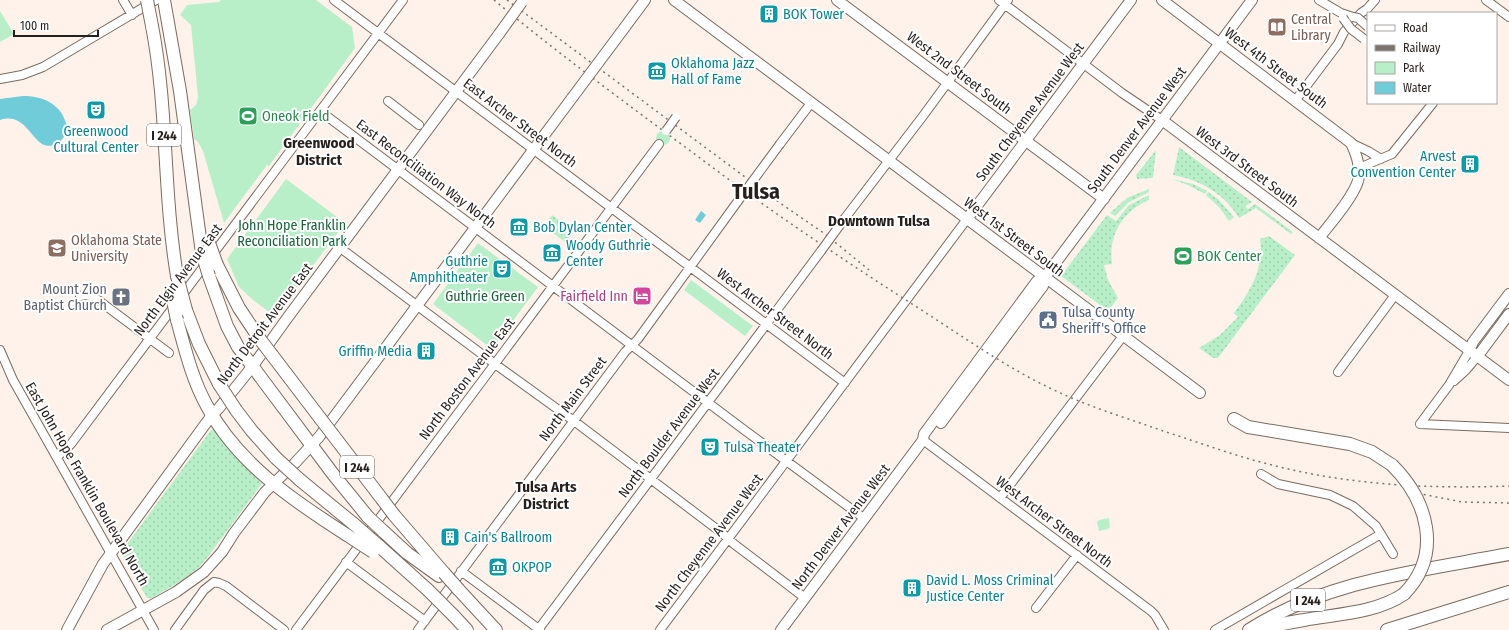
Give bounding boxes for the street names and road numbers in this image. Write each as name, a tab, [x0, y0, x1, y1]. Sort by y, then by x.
street label: West 4th Street South	[1221, 24, 1331, 112]
street label: West 2nd Street South	[903, 28, 1015, 118]
street label: South Cheyenne Avenue West	[972, 39, 1088, 185]
street label: South Denver Avenue West	[1084, 63, 1190, 196]
street label: East Archer Street North	[460, 75, 580, 171]
street label: East Reconciliation Way North	[353, 116, 499, 232]
street label: West 3rd Street South	[1192, 123, 1302, 211]
road number: I 244	[147, 124, 181, 146]
street label: West 1st Street South	[960, 194, 1068, 280]
street label: North Elgin Avenue East	[130, 220, 226, 339]
street label: North Detroit Avenue East	[214, 259, 317, 388]
street label: West Archer Street North	[713, 265, 837, 363]
street label: North Boston Avenue East	[416, 314, 519, 443]
street label: North Main Street	[536, 353, 611, 445]
street label: North Boulder Avenue West	[615, 365, 724, 501]
street label: East John Hope Franklin Boulevard North	[22, 379, 152, 589]
road number: I 244	[340, 456, 374, 478]
street label: North Denver Avenue West	[788, 461, 894, 593]
street label: North Cheyenne Avenue West	[652, 470, 767, 615]
street label: West Archer Street North	[992, 473, 1116, 571]
road number: I 244	[1291, 589, 1325, 611]

